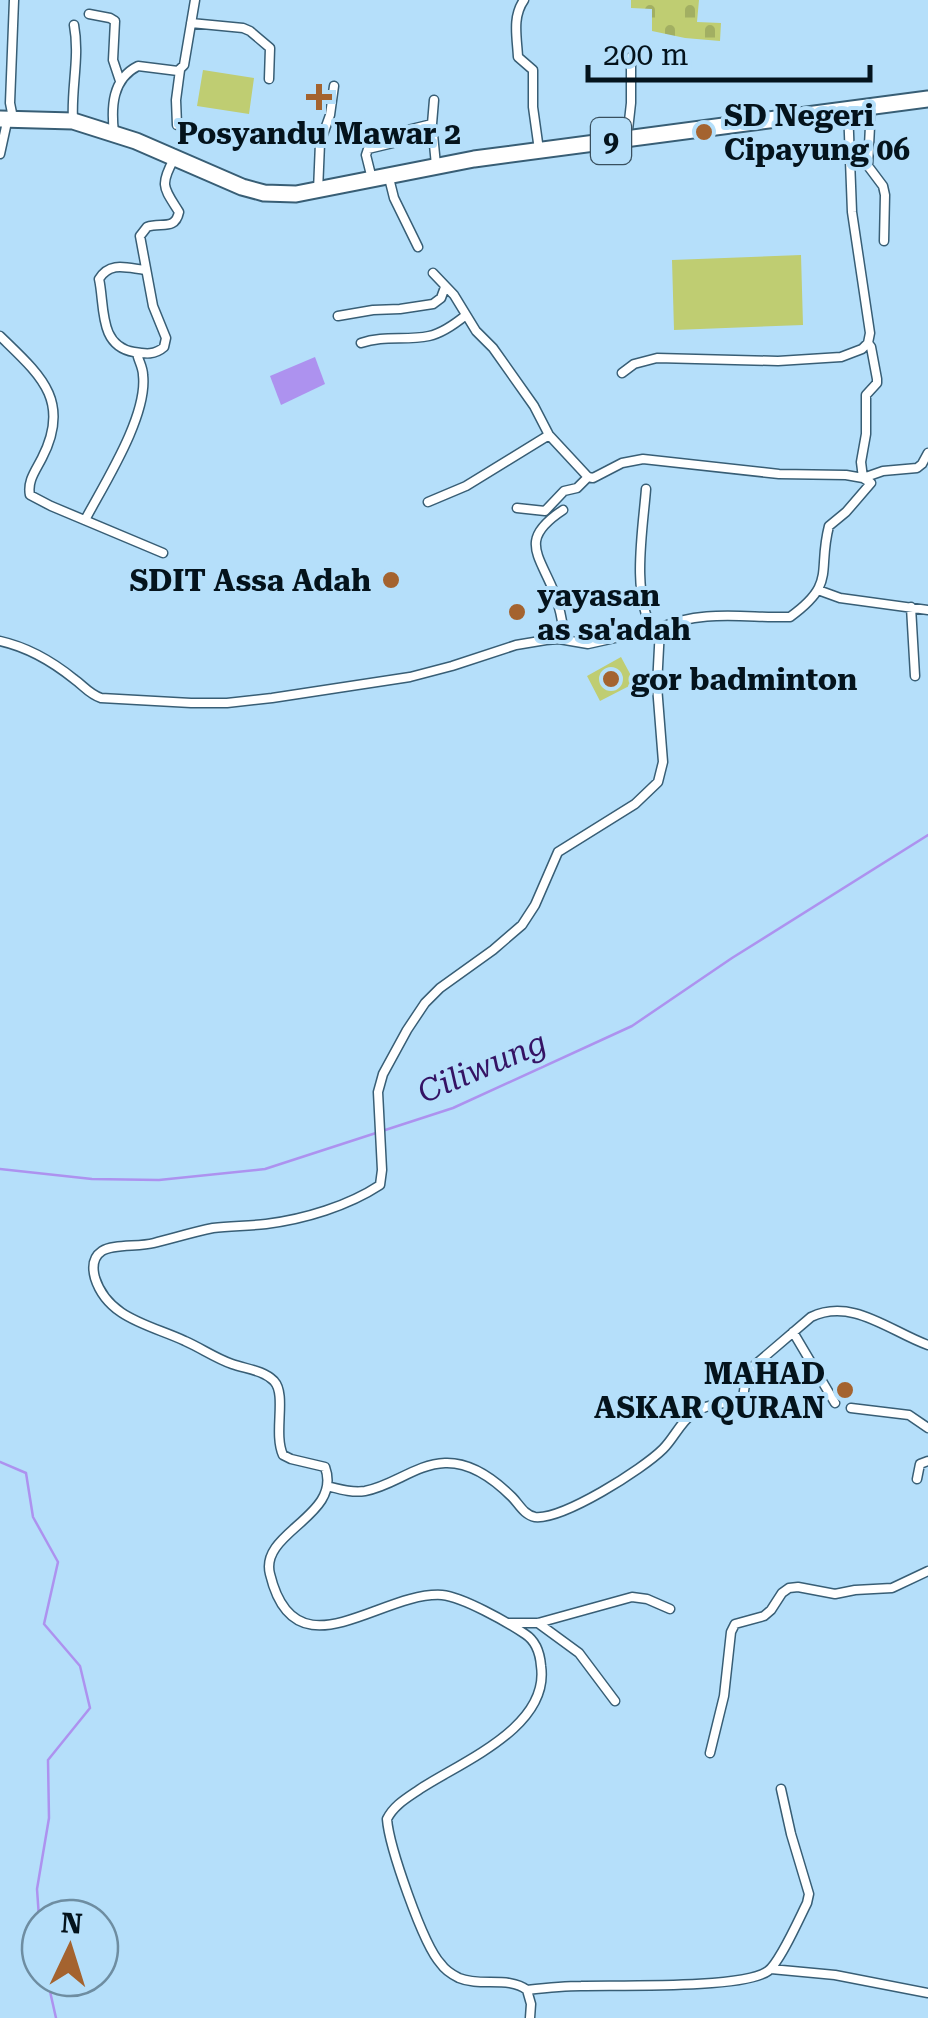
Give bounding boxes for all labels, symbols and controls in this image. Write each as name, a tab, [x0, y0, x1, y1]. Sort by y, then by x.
scale bar	[588, 20, 870, 82]
text: 200 m	[603, 37, 688, 72]
marker: Posyandu Mawar 2	[306, 84, 332, 110]
place label: SD Negeri Cipayung 06	[724, 98, 910, 167]
place label: Posyandu Mawar 2	[177, 116, 461, 151]
road number: 9	[591, 118, 631, 164]
marker: SD Negeri Cipayung 06	[693, 121, 715, 143]
place label: SDIT Assa Adah	[130, 563, 371, 598]
marker: SDIT Assa Adah	[380, 569, 402, 591]
place label: yayasan as sa'adah	[537, 578, 691, 647]
marker: yayasan as sa'adah	[506, 601, 528, 623]
place label: gor badminton	[630, 662, 857, 697]
marker: gor badminton	[600, 668, 622, 690]
water label: Ciliwung	[412, 1023, 552, 1111]
place label: MAHAD ASKAR QURAN	[594, 1356, 825, 1425]
marker: MAHAD ASKAR QURAN	[834, 1379, 856, 1401]
north arrow	[20, 1898, 120, 1998]
text: N	[60, 1906, 84, 1941]

